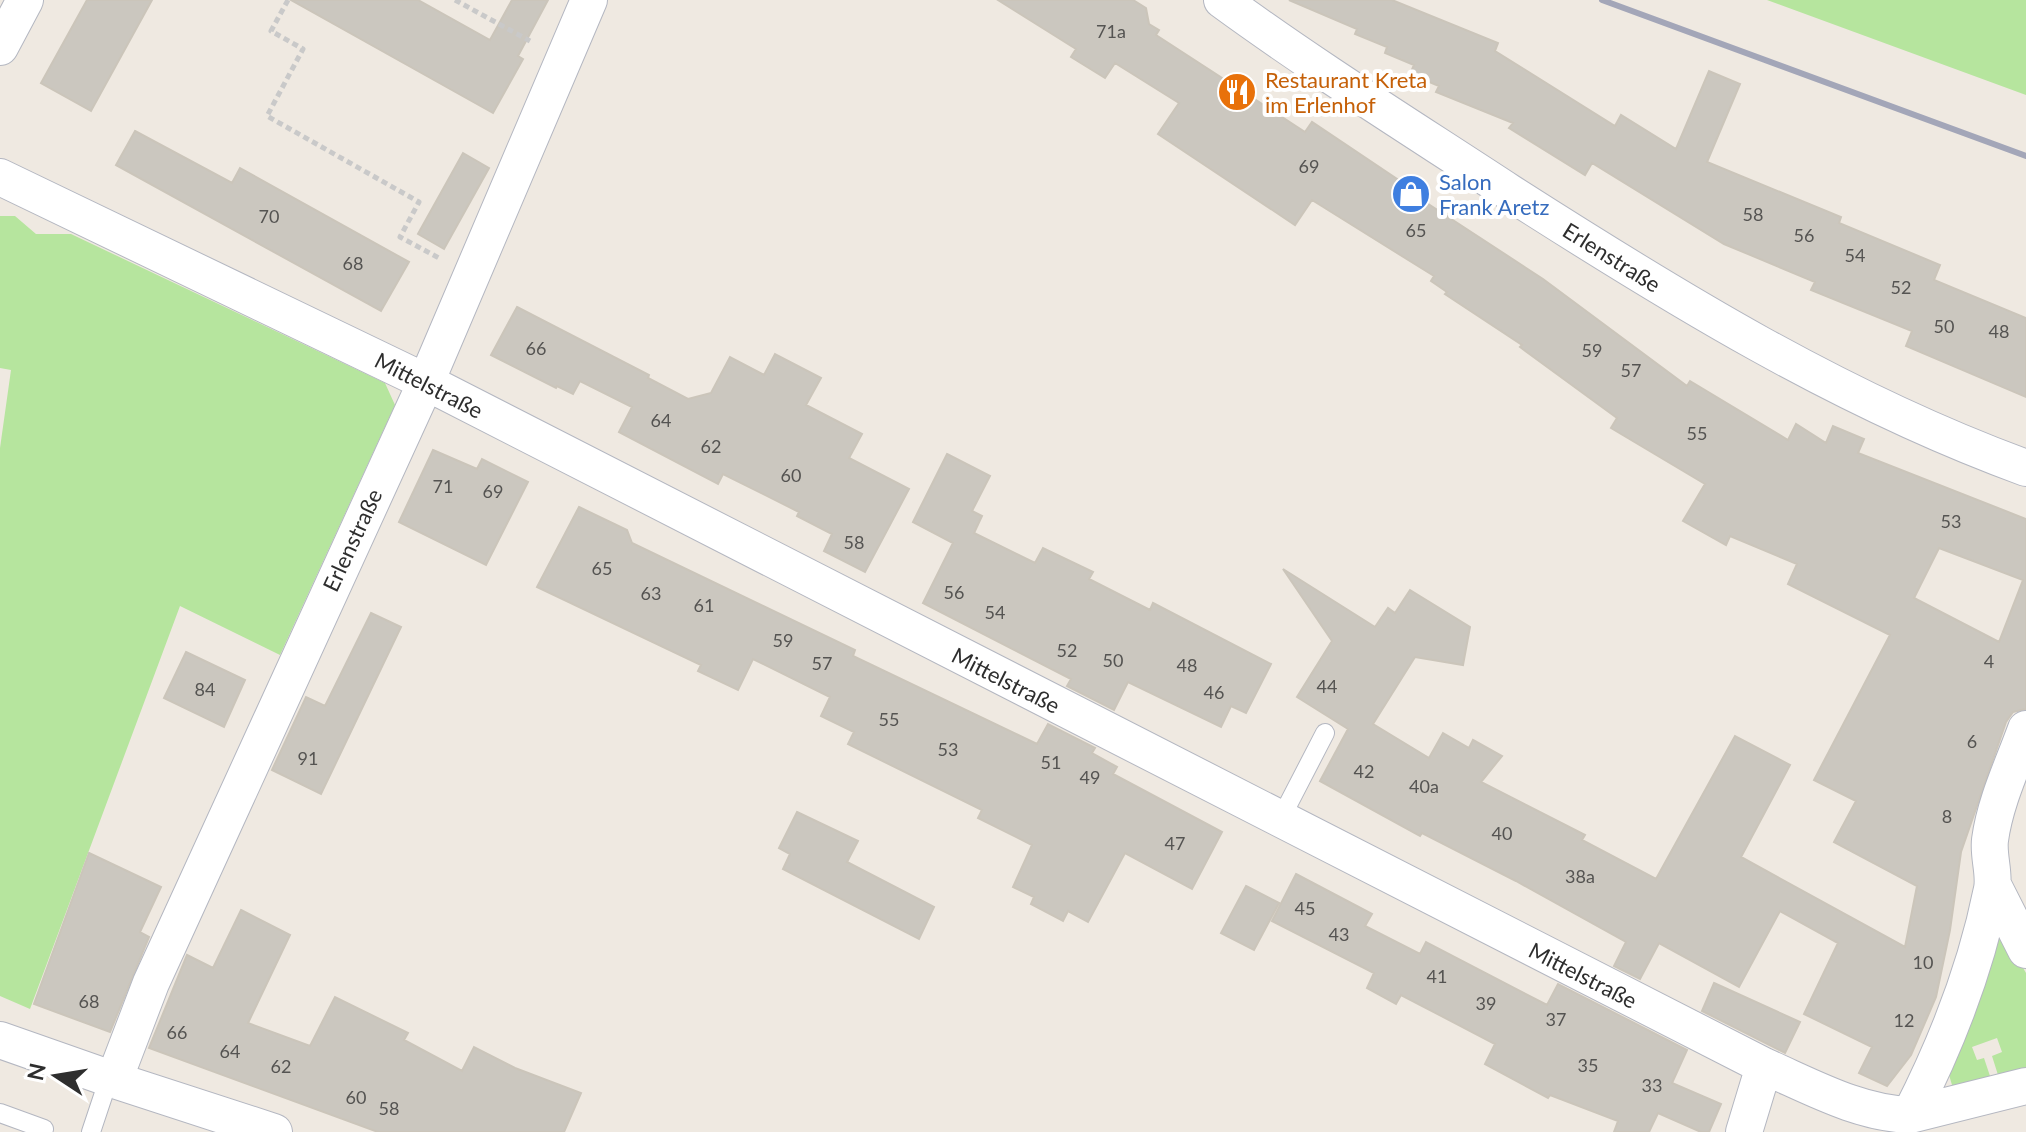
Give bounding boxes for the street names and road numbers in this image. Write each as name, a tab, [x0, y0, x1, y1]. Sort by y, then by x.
street label: Erlenstraße	[1558, 216, 1666, 298]
street label: Mittelstraße	[370, 346, 488, 424]
street label: Erlenstraße	[317, 484, 387, 596]
street label: Mittelstraße	[947, 641, 1065, 719]
street label: Mittelstraße	[1524, 936, 1642, 1014]

